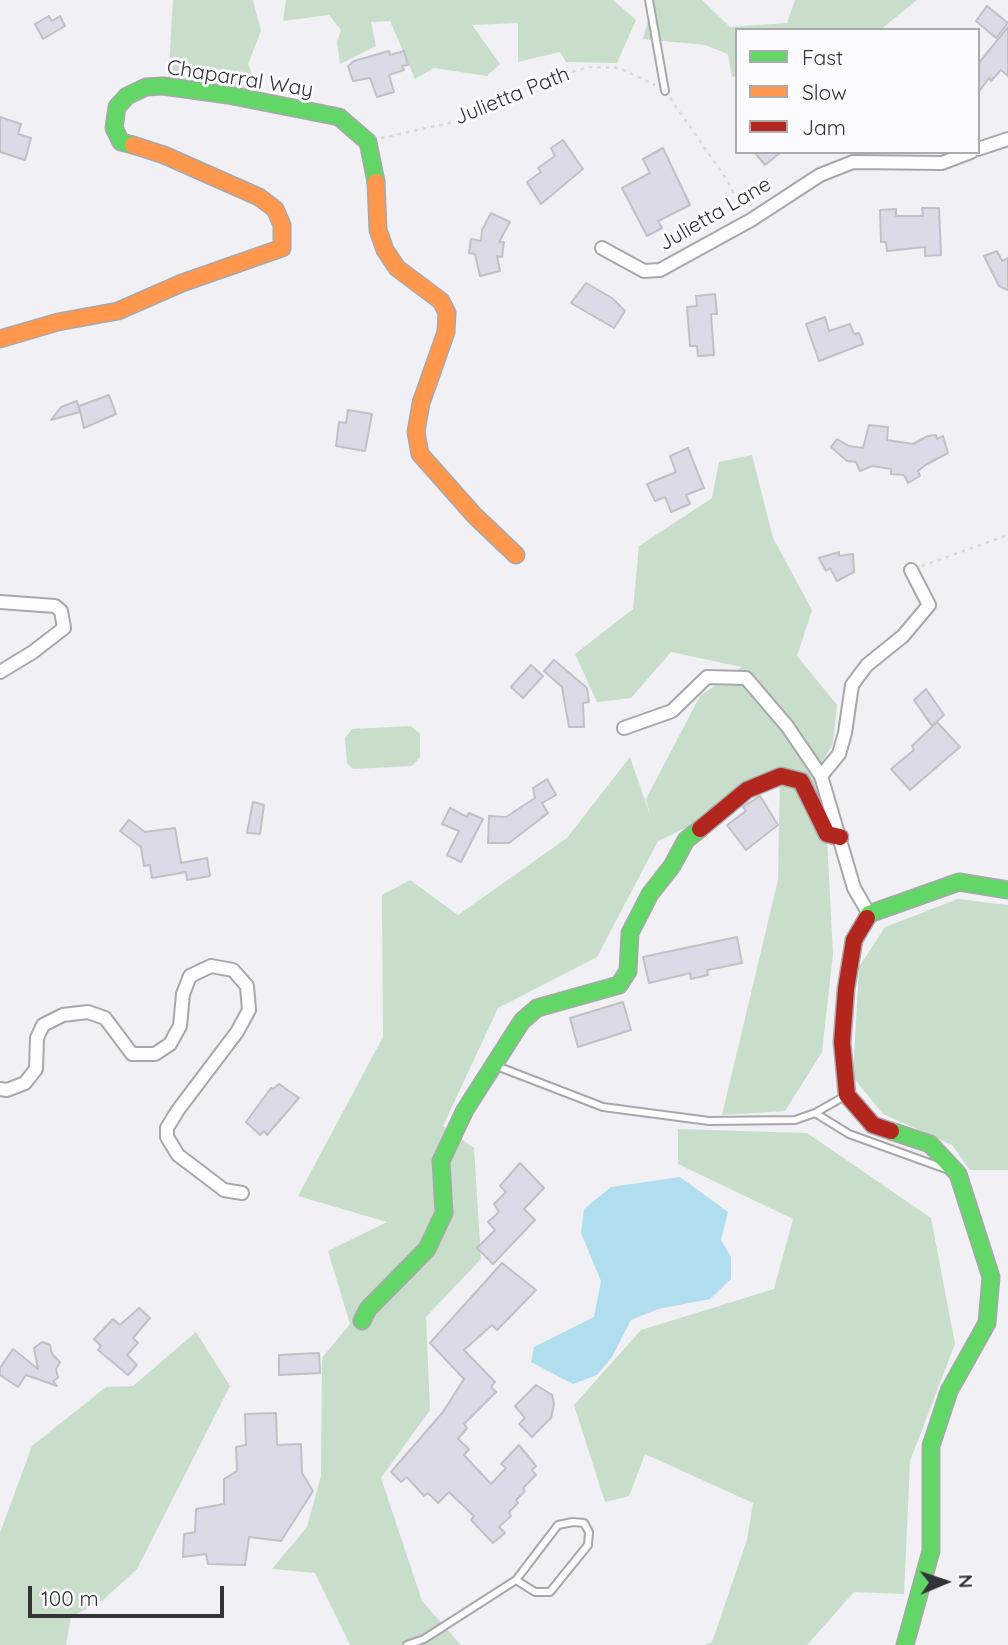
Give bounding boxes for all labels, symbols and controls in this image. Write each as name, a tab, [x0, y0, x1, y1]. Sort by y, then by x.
legend	[735, 28, 980, 154]
text: Fast	[802, 44, 843, 70]
street label: Chaparral Way	[165, 55, 315, 103]
street label: Julietta Path	[451, 61, 573, 131]
text: Slow	[802, 79, 847, 105]
text: Jam	[802, 114, 846, 140]
street label: Julietta Lane	[654, 172, 776, 256]
north arrow	[910, 1547, 980, 1617]
scale bar	[32, 1572, 228, 1616]
text: N	[954, 1574, 978, 1589]
text: 100 m	[41, 1585, 99, 1611]

